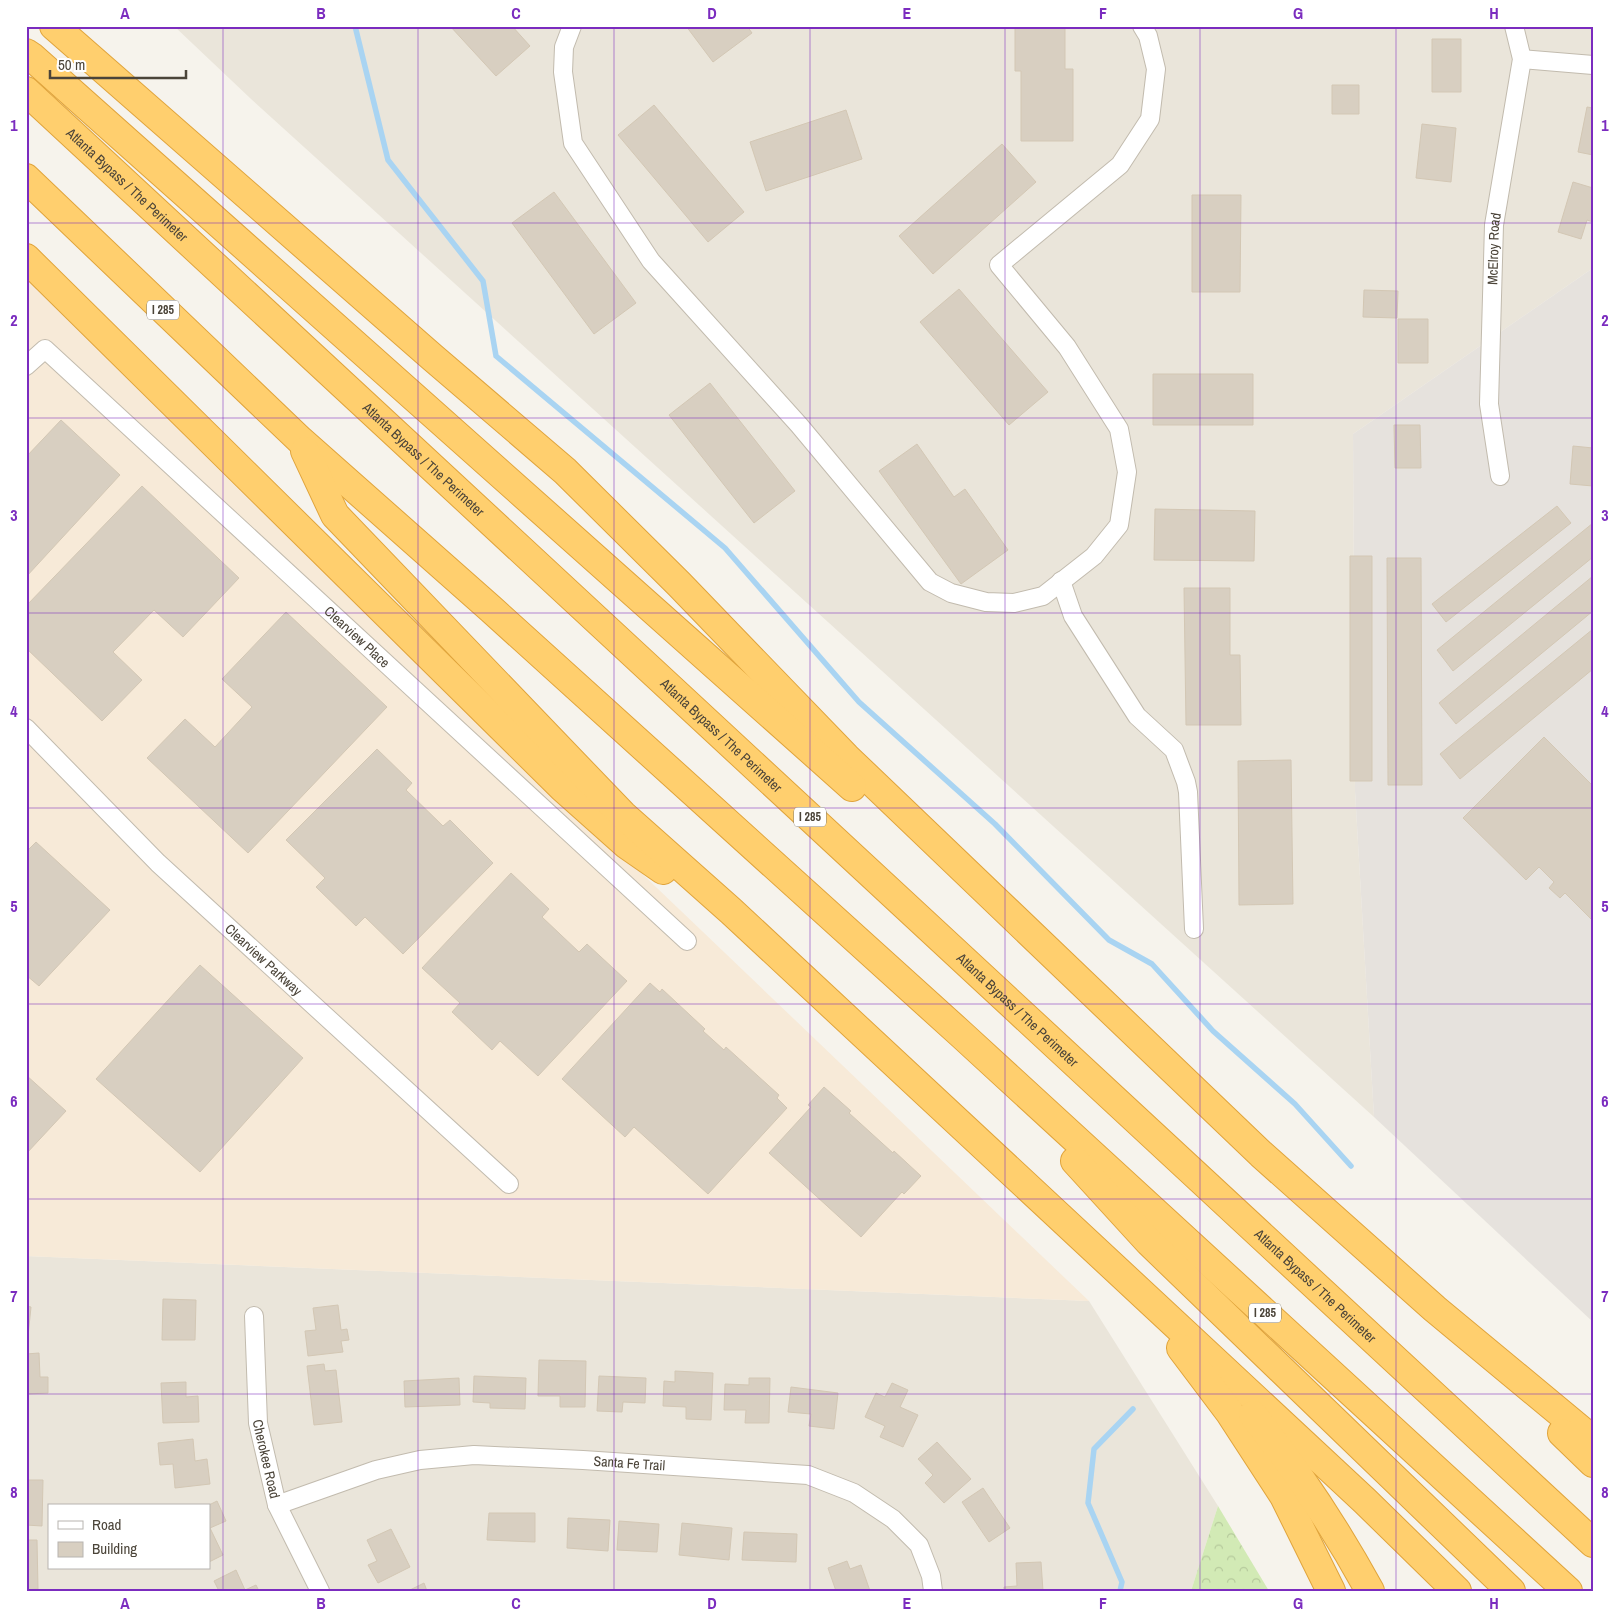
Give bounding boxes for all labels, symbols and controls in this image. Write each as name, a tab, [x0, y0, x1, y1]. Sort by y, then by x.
text: A	[120, 2, 130, 24]
text: B	[316, 2, 326, 24]
text: C	[511, 2, 521, 24]
text: D	[707, 2, 717, 24]
text: E	[903, 2, 912, 24]
text: F	[1099, 2, 1107, 24]
text: G	[1293, 2, 1303, 24]
text: H	[1489, 2, 1499, 24]
scale bar	[50, 48, 186, 80]
text: 50 m	[58, 54, 85, 75]
text: 1	[10, 114, 18, 136]
text: 1	[1601, 114, 1609, 136]
street label: Atlanta Bypass / The Perimeter	[62, 123, 192, 246]
street label: McElroy Road	[1483, 211, 1505, 285]
road number: I 285	[147, 300, 179, 320]
text: 2	[10, 309, 18, 331]
text: 2	[1601, 309, 1609, 331]
street label: Atlanta Bypass / The Perimeter	[358, 398, 488, 520]
text: 3	[10, 504, 18, 526]
text: 3	[1601, 504, 1609, 526]
street label: Clearview Place	[320, 602, 394, 672]
street label: Atlanta Bypass / The Perimeter	[656, 674, 786, 796]
text: 4	[10, 700, 18, 722]
text: 4	[1601, 700, 1609, 722]
road number: I 285	[794, 808, 826, 826]
text: 5	[10, 895, 18, 917]
text: 5	[1601, 895, 1609, 917]
street label: Clearview Parkway	[221, 920, 306, 1000]
street label: Atlanta Bypass / The Perimeter	[952, 948, 1082, 1071]
text: 6	[10, 1090, 18, 1112]
text: 6	[1601, 1090, 1609, 1112]
street label: Atlanta Bypass / The Perimeter	[1250, 1224, 1380, 1347]
text: 7	[10, 1285, 18, 1307]
text: 7	[1601, 1285, 1609, 1307]
road number: I 285	[1249, 1304, 1281, 1322]
street label: Cherokee Road	[248, 1418, 284, 1500]
street label: Santa Fe Trail	[593, 1452, 666, 1474]
text: 8	[10, 1481, 18, 1503]
text: 8	[1601, 1481, 1609, 1503]
legend	[48, 1504, 210, 1570]
text: Road	[92, 1514, 121, 1535]
text: Building	[92, 1538, 137, 1559]
text: A	[120, 1592, 130, 1614]
text: B	[316, 1592, 326, 1614]
text: C	[511, 1592, 521, 1614]
text: D	[707, 1592, 717, 1614]
text: E	[903, 1592, 912, 1614]
text: F	[1099, 1592, 1107, 1614]
text: G	[1293, 1592, 1303, 1614]
text: H	[1489, 1592, 1499, 1614]

